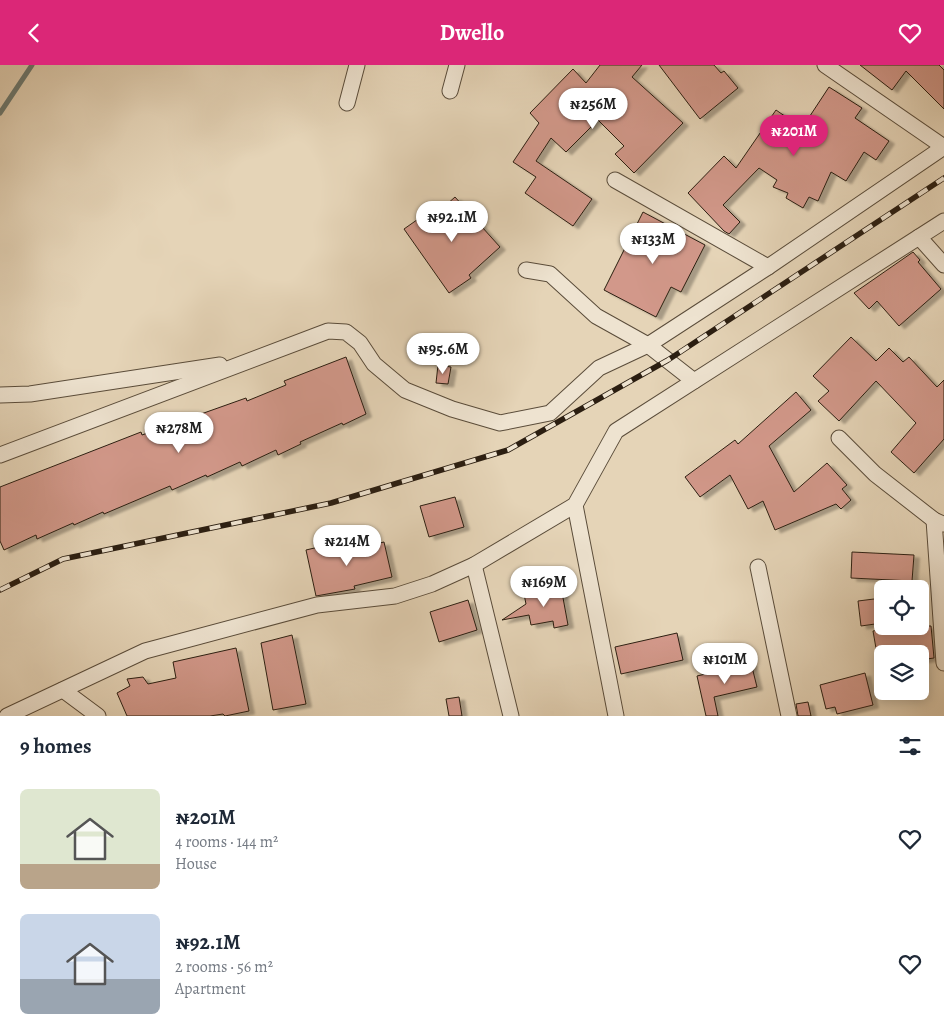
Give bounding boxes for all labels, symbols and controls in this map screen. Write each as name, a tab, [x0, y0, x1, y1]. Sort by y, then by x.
text: Dwello	[440, 18, 504, 48]
icon: back	[20, 19, 48, 47]
icon: heart	[896, 19, 924, 47]
pin: ₦256M	[558, 87, 628, 130]
text: ₦256M	[570, 93, 616, 115]
pin: ₦201M	[759, 114, 829, 157]
text: ₦201M	[771, 120, 817, 142]
pin: ₦92.1M	[411, 201, 493, 243]
text: ₦92.1M	[427, 206, 477, 228]
pin: ₦133M	[618, 223, 688, 265]
text: ₦133M	[631, 228, 675, 250]
pin: ₦95.6M	[402, 333, 484, 375]
text: ₦95.6M	[418, 338, 468, 360]
pin: ₦278M	[144, 411, 214, 454]
text: ₦278M	[156, 417, 203, 439]
pin: ₦214M	[312, 525, 382, 567]
text: ₦214M	[324, 530, 370, 552]
pin: ₦169M	[509, 565, 579, 608]
text: ₦169M	[521, 571, 567, 593]
map controls	[874, 580, 929, 700]
button: locate	[874, 580, 929, 635]
pin: ₦101M	[690, 643, 760, 685]
button: layers	[874, 645, 929, 700]
text: ₦101M	[703, 648, 747, 670]
text: 9 homes	[20, 732, 91, 760]
icon: filters	[896, 732, 924, 760]
text: ₦201M	[175, 803, 236, 831]
icon: home	[60, 809, 120, 869]
icon: heart	[896, 825, 924, 853]
text: 4 rooms · 144 m²	[175, 831, 278, 853]
text: House	[175, 853, 217, 875]
text: ₦92.1M	[175, 928, 241, 956]
icon: home	[60, 934, 120, 994]
icon: heart	[896, 950, 924, 978]
text: 2 rooms · 56 m²	[175, 956, 273, 978]
text: Apartment	[175, 978, 246, 1000]

